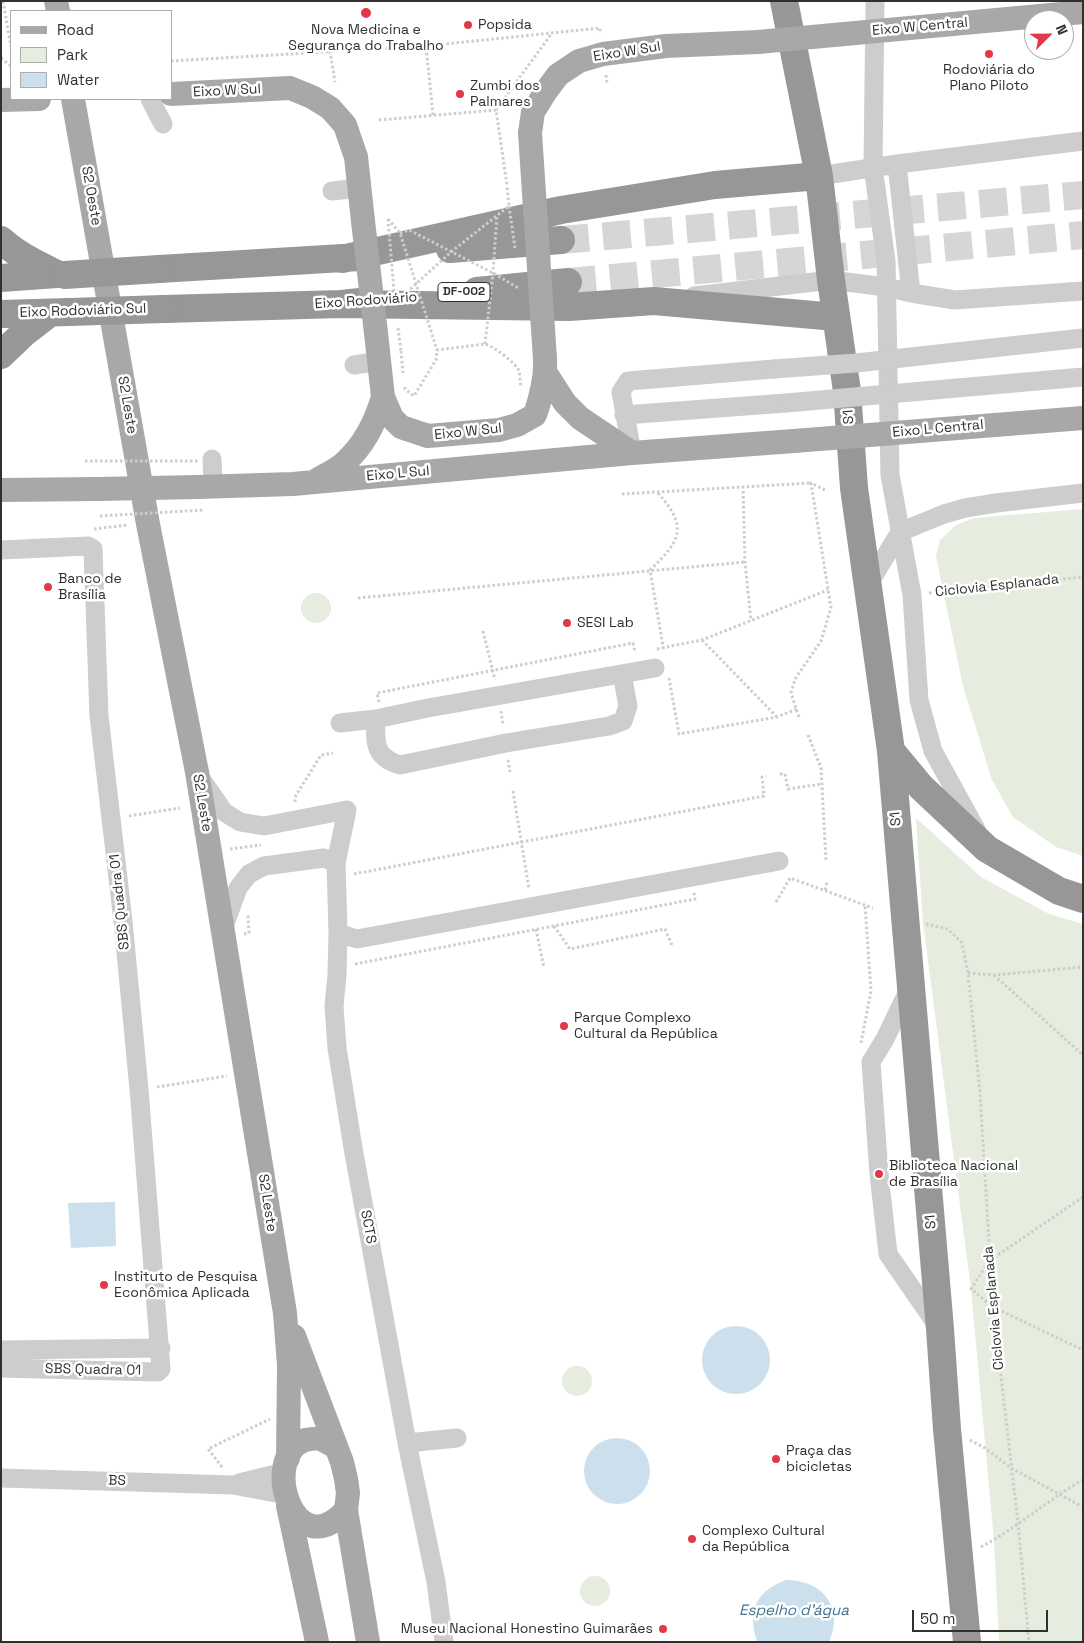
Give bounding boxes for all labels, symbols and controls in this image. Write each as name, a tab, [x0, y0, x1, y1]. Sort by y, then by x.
marker: Nova Medicina e Segurança do Trabalho	[359, 6, 373, 20]
legend	[10, 10, 172, 100]
north arrow	[1024, 10, 1074, 60]
street label: Eixo W Central	[872, 14, 968, 40]
place label: Popsida	[478, 17, 532, 33]
marker: Popsida	[462, 19, 474, 31]
text: Road	[57, 20, 94, 39]
place label: Nova Medicina e Segurança do Trabalho	[288, 22, 444, 54]
text: N	[1052, 22, 1072, 37]
street label: Eixo W Sul	[592, 38, 662, 66]
text: Park	[57, 45, 88, 64]
marker: Rodoviária do Plano Piloto	[983, 48, 995, 60]
place label: Rodoviária do Plano Piloto	[943, 62, 1035, 94]
text: Water	[57, 70, 99, 89]
place label: Zumbi dos Palmares	[470, 78, 540, 110]
street label: Eixo W Sul	[193, 81, 261, 101]
marker: Zumbi dos Palmares	[454, 88, 466, 100]
street label: S2 Oeste	[78, 165, 104, 227]
road number: DF-002	[438, 282, 490, 302]
street label: Eixo Rodoviário	[314, 289, 418, 313]
street label: Eixo Rodoviário Sul	[19, 300, 147, 322]
street label: S2 Leste	[114, 375, 140, 435]
street label: S1	[840, 409, 858, 425]
street label: Eixo L Central	[892, 417, 984, 441]
street label: Eixo W Sul	[433, 420, 503, 444]
street label: Eixo L Sul	[366, 463, 430, 485]
place label: Banco de Brasília	[58, 571, 122, 604]
street label: Ciclovia Esplanada	[934, 571, 1060, 601]
marker: Banco de Brasília	[42, 581, 54, 593]
place label: SESI Lab	[577, 615, 634, 631]
marker: SESI Lab	[561, 617, 573, 629]
street label: S2 Leste	[189, 773, 215, 833]
street label: S1	[887, 811, 905, 827]
street label: SBS Quadra 01	[107, 853, 133, 951]
place label: Parque Complexo Cultural da República	[574, 1010, 718, 1042]
marker: Parque Complexo Cultural da República	[558, 1020, 570, 1032]
place label: Biblioteca Nacional de Brasília	[889, 1158, 1018, 1190]
marker: Biblioteca Nacional de Brasília	[873, 1168, 885, 1180]
street label: S2 Leste	[254, 1173, 280, 1233]
street label: SCTS	[357, 1209, 379, 1245]
street label: S1	[922, 1214, 940, 1230]
street label: Ciclovia Esplanada	[980, 1245, 1008, 1371]
place label: Instituto de Pesquisa Econômica Aplicada	[114, 1269, 258, 1302]
marker: Instituto de Pesquisa Econômica Aplicada	[98, 1279, 110, 1291]
street label: SBS Quadra 01	[45, 1361, 141, 1379]
place label: Praça das bicicletas	[786, 1443, 852, 1475]
marker: Praça das bicicletas	[770, 1453, 782, 1465]
street label: BS	[108, 1472, 126, 1490]
place label: Complexo Cultural da República	[702, 1523, 825, 1555]
marker: Complexo Cultural da República	[686, 1533, 698, 1545]
scale bar	[914, 1600, 1050, 1632]
water label: Espelho d'água	[739, 1602, 849, 1620]
text: 50 m	[920, 1609, 955, 1628]
place label: Museu Nacional Honestino Guimarães	[401, 1621, 653, 1637]
marker: Museu Nacional Honestino Guimarães	[657, 1623, 669, 1635]

